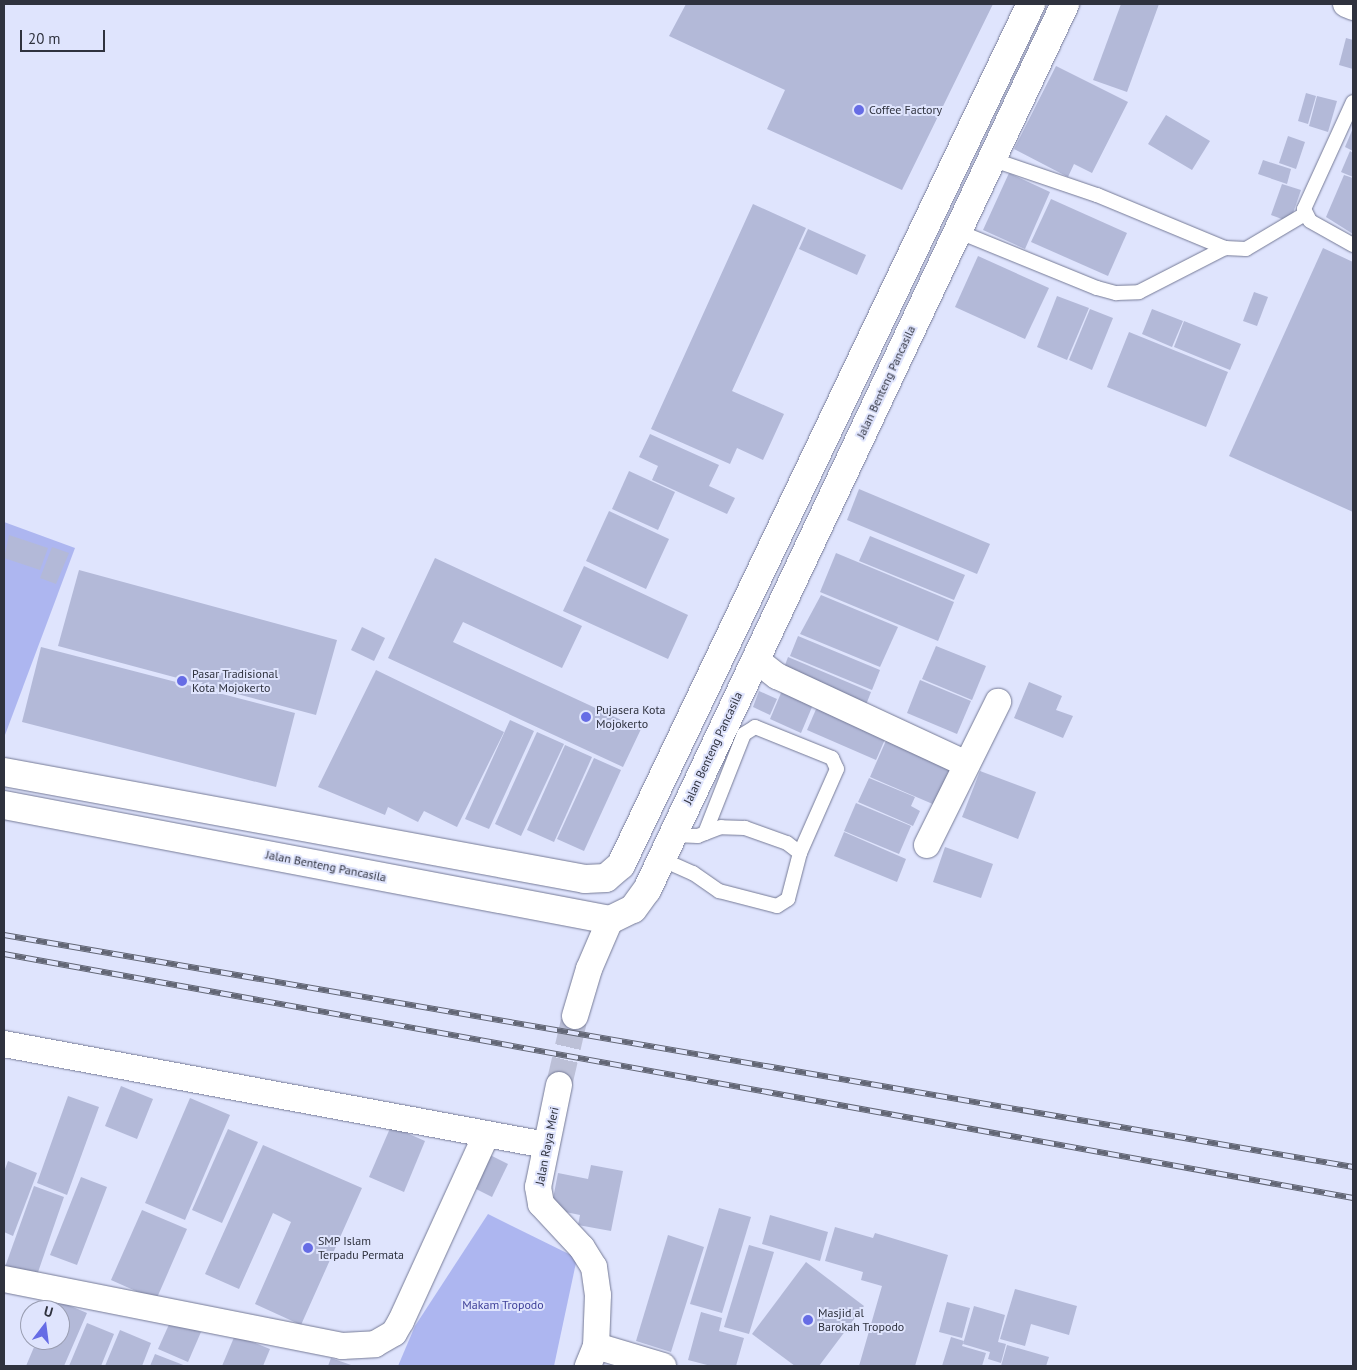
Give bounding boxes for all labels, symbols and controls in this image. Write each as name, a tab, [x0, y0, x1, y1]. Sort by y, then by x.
scale bar	[22, 20, 108, 52]
text: 20 m	[28, 29, 61, 48]
place label: Coffee Factory	[869, 103, 942, 117]
marker: Coffee Factory	[853, 104, 865, 116]
street label: Jalan Benteng Pancasila	[854, 323, 918, 441]
place label: Pasar Tradisional Kota Mojokerto	[192, 667, 278, 695]
marker: Pasar Tradisional Kota Mojokerto	[176, 675, 188, 687]
street label: Jalan Benteng Pancasila	[681, 689, 745, 807]
place label: Pujasera Kota Mojokerto	[596, 703, 665, 731]
marker: Pujasera Kota Mojokerto	[580, 711, 592, 723]
street label: Jalan Benteng Pancasila	[265, 847, 387, 885]
street label: Jalan Raya Meri	[532, 1106, 562, 1186]
place label: SMP Islam Terpadu Permata	[318, 1234, 404, 1262]
marker: SMP Islam Terpadu Permata	[302, 1242, 314, 1254]
park label: Makam Tropodo	[462, 1298, 544, 1312]
north arrow	[20, 1300, 70, 1350]
text: U	[42, 1302, 55, 1321]
place label: Masjid al Barokah Tropodo	[818, 1306, 905, 1334]
marker: Masjid al Barokah Tropodo	[802, 1314, 814, 1326]

